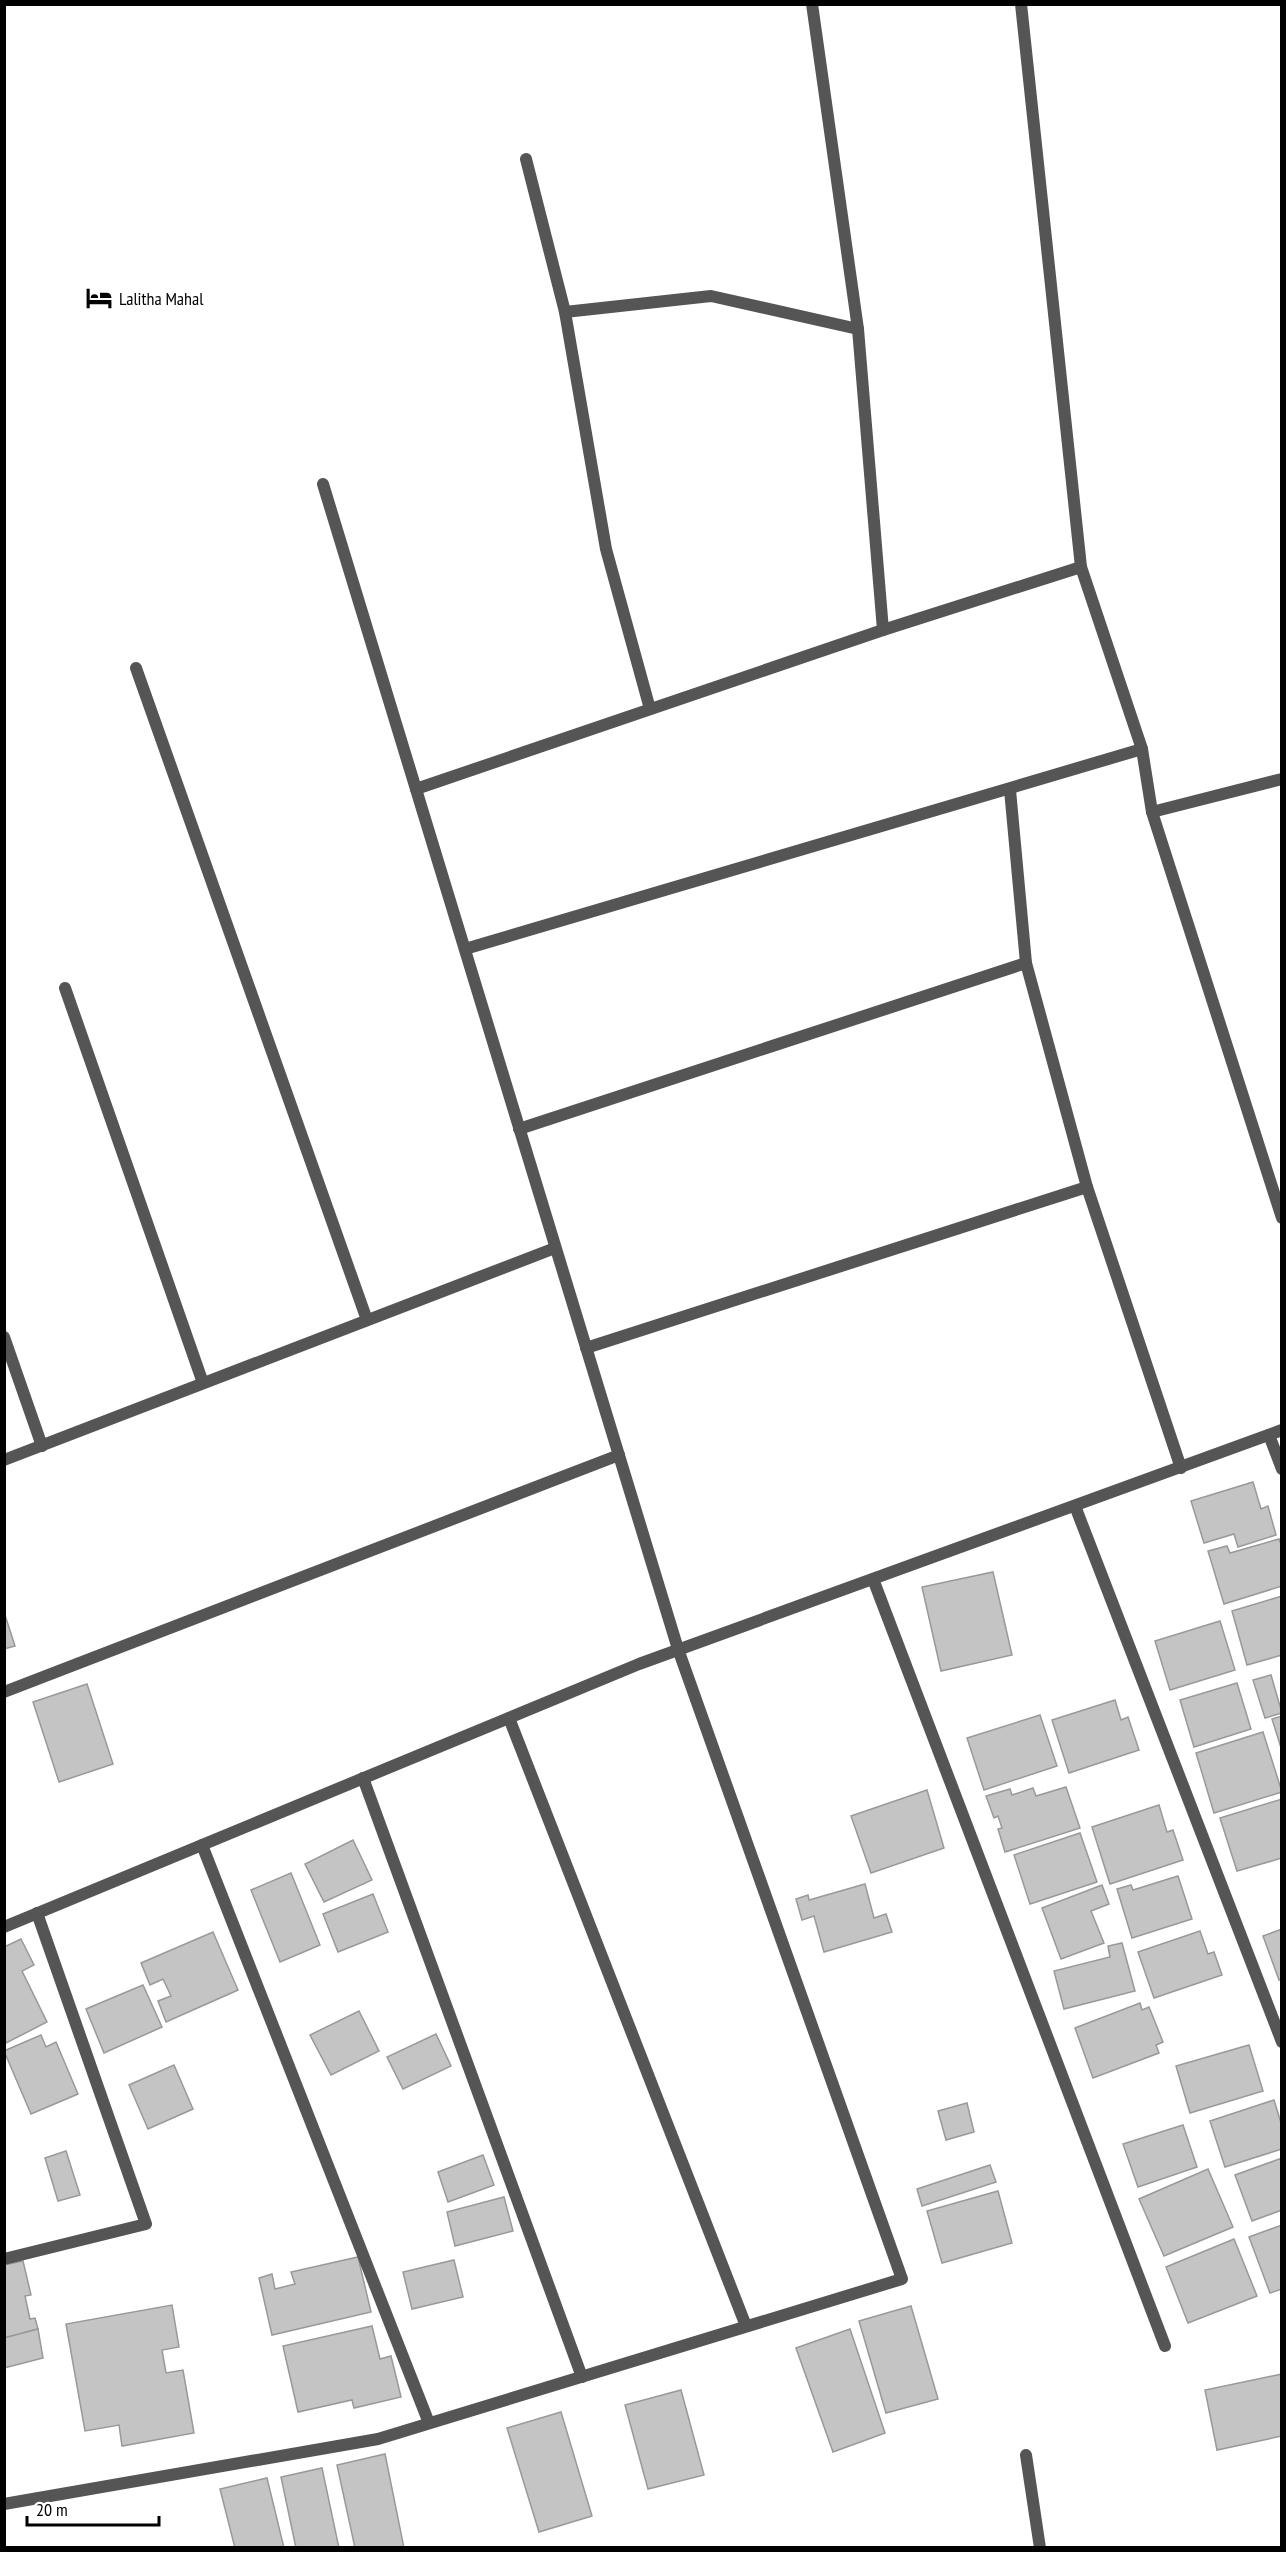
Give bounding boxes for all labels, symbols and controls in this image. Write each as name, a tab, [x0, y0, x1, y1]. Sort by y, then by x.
hotel icon: Lalitha Mahal	[84, 283, 114, 313]
place label: Lalitha Mahal	[119, 287, 204, 310]
scale bar	[27, 2489, 159, 2527]
text: 20 m	[36, 2498, 68, 2521]

